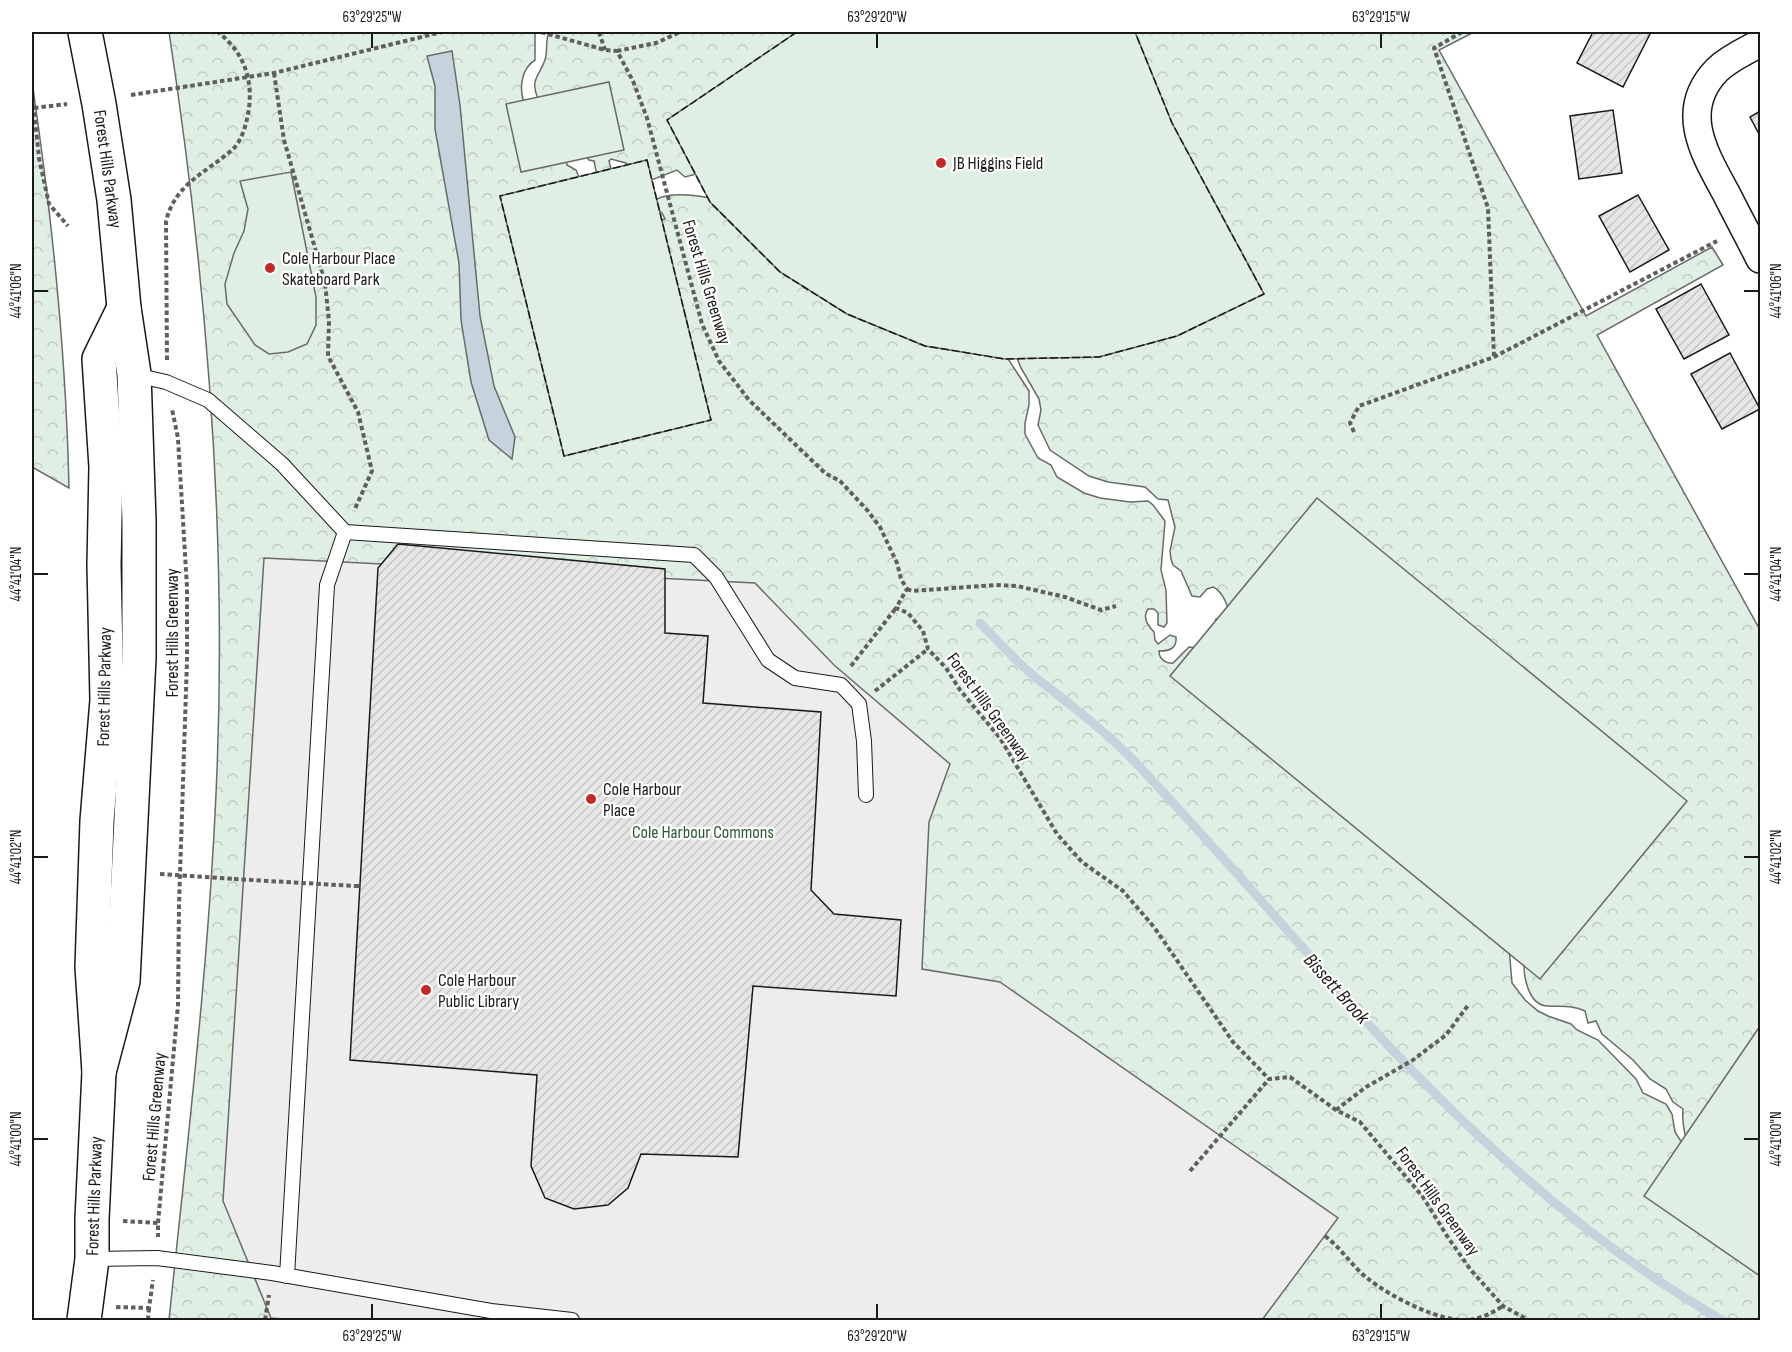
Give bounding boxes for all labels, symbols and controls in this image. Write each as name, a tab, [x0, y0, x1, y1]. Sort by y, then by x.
text: 63°29'25"W	[343, 8, 402, 27]
text: 63°29'20"W	[847, 8, 907, 27]
text: 63°29'15"W	[1352, 8, 1410, 27]
street label: Forest Hills Parkway	[89, 108, 126, 230]
place label: JB Higgins Field	[952, 153, 1043, 174]
marker: JB Higgins Field	[934, 156, 948, 170]
street label: Forest Hills Greenway	[678, 217, 735, 347]
place label: Cole Harbour Place Skateboard Park	[282, 248, 395, 290]
marker: Cole Harbour Place Skateboard Park	[263, 261, 277, 275]
text: 44°41'06"N	[7, 263, 26, 319]
text: 44°41'06"N	[1767, 263, 1786, 319]
text: 44°41'04"N	[7, 547, 26, 601]
text: 44°41'04"N	[1767, 547, 1786, 601]
street label: Forest Hills Greenway	[162, 568, 183, 698]
street label: Forest Hills Parkway	[93, 627, 116, 747]
street label: Forest Hills Greenway	[942, 649, 1035, 766]
place label: Cole Harbour Place	[603, 779, 681, 821]
marker: Cole Harbour Place	[584, 792, 598, 806]
park label: Cole Harbour Commons	[632, 822, 774, 843]
text: 44°41'02"N	[7, 830, 26, 884]
text: 44°41'02"N	[1767, 830, 1786, 884]
water label: Bissett Brook	[1298, 948, 1375, 1029]
place label: Cole Harbour Public Library	[438, 970, 519, 1012]
marker: Cole Harbour Public Library	[419, 983, 433, 997]
street label: Forest Hills Greenway	[138, 1052, 171, 1182]
text: 44°41'00"N	[7, 1111, 26, 1167]
text: 44°41'00"N	[1767, 1111, 1786, 1167]
street label: Forest Hills Parkway	[82, 1136, 107, 1256]
street label: Forest Hills Greenway	[1391, 1143, 1484, 1260]
text: 63°29'25"W	[343, 1327, 402, 1346]
text: 63°29'20"W	[847, 1327, 907, 1346]
text: 63°29'15"W	[1352, 1327, 1410, 1346]

